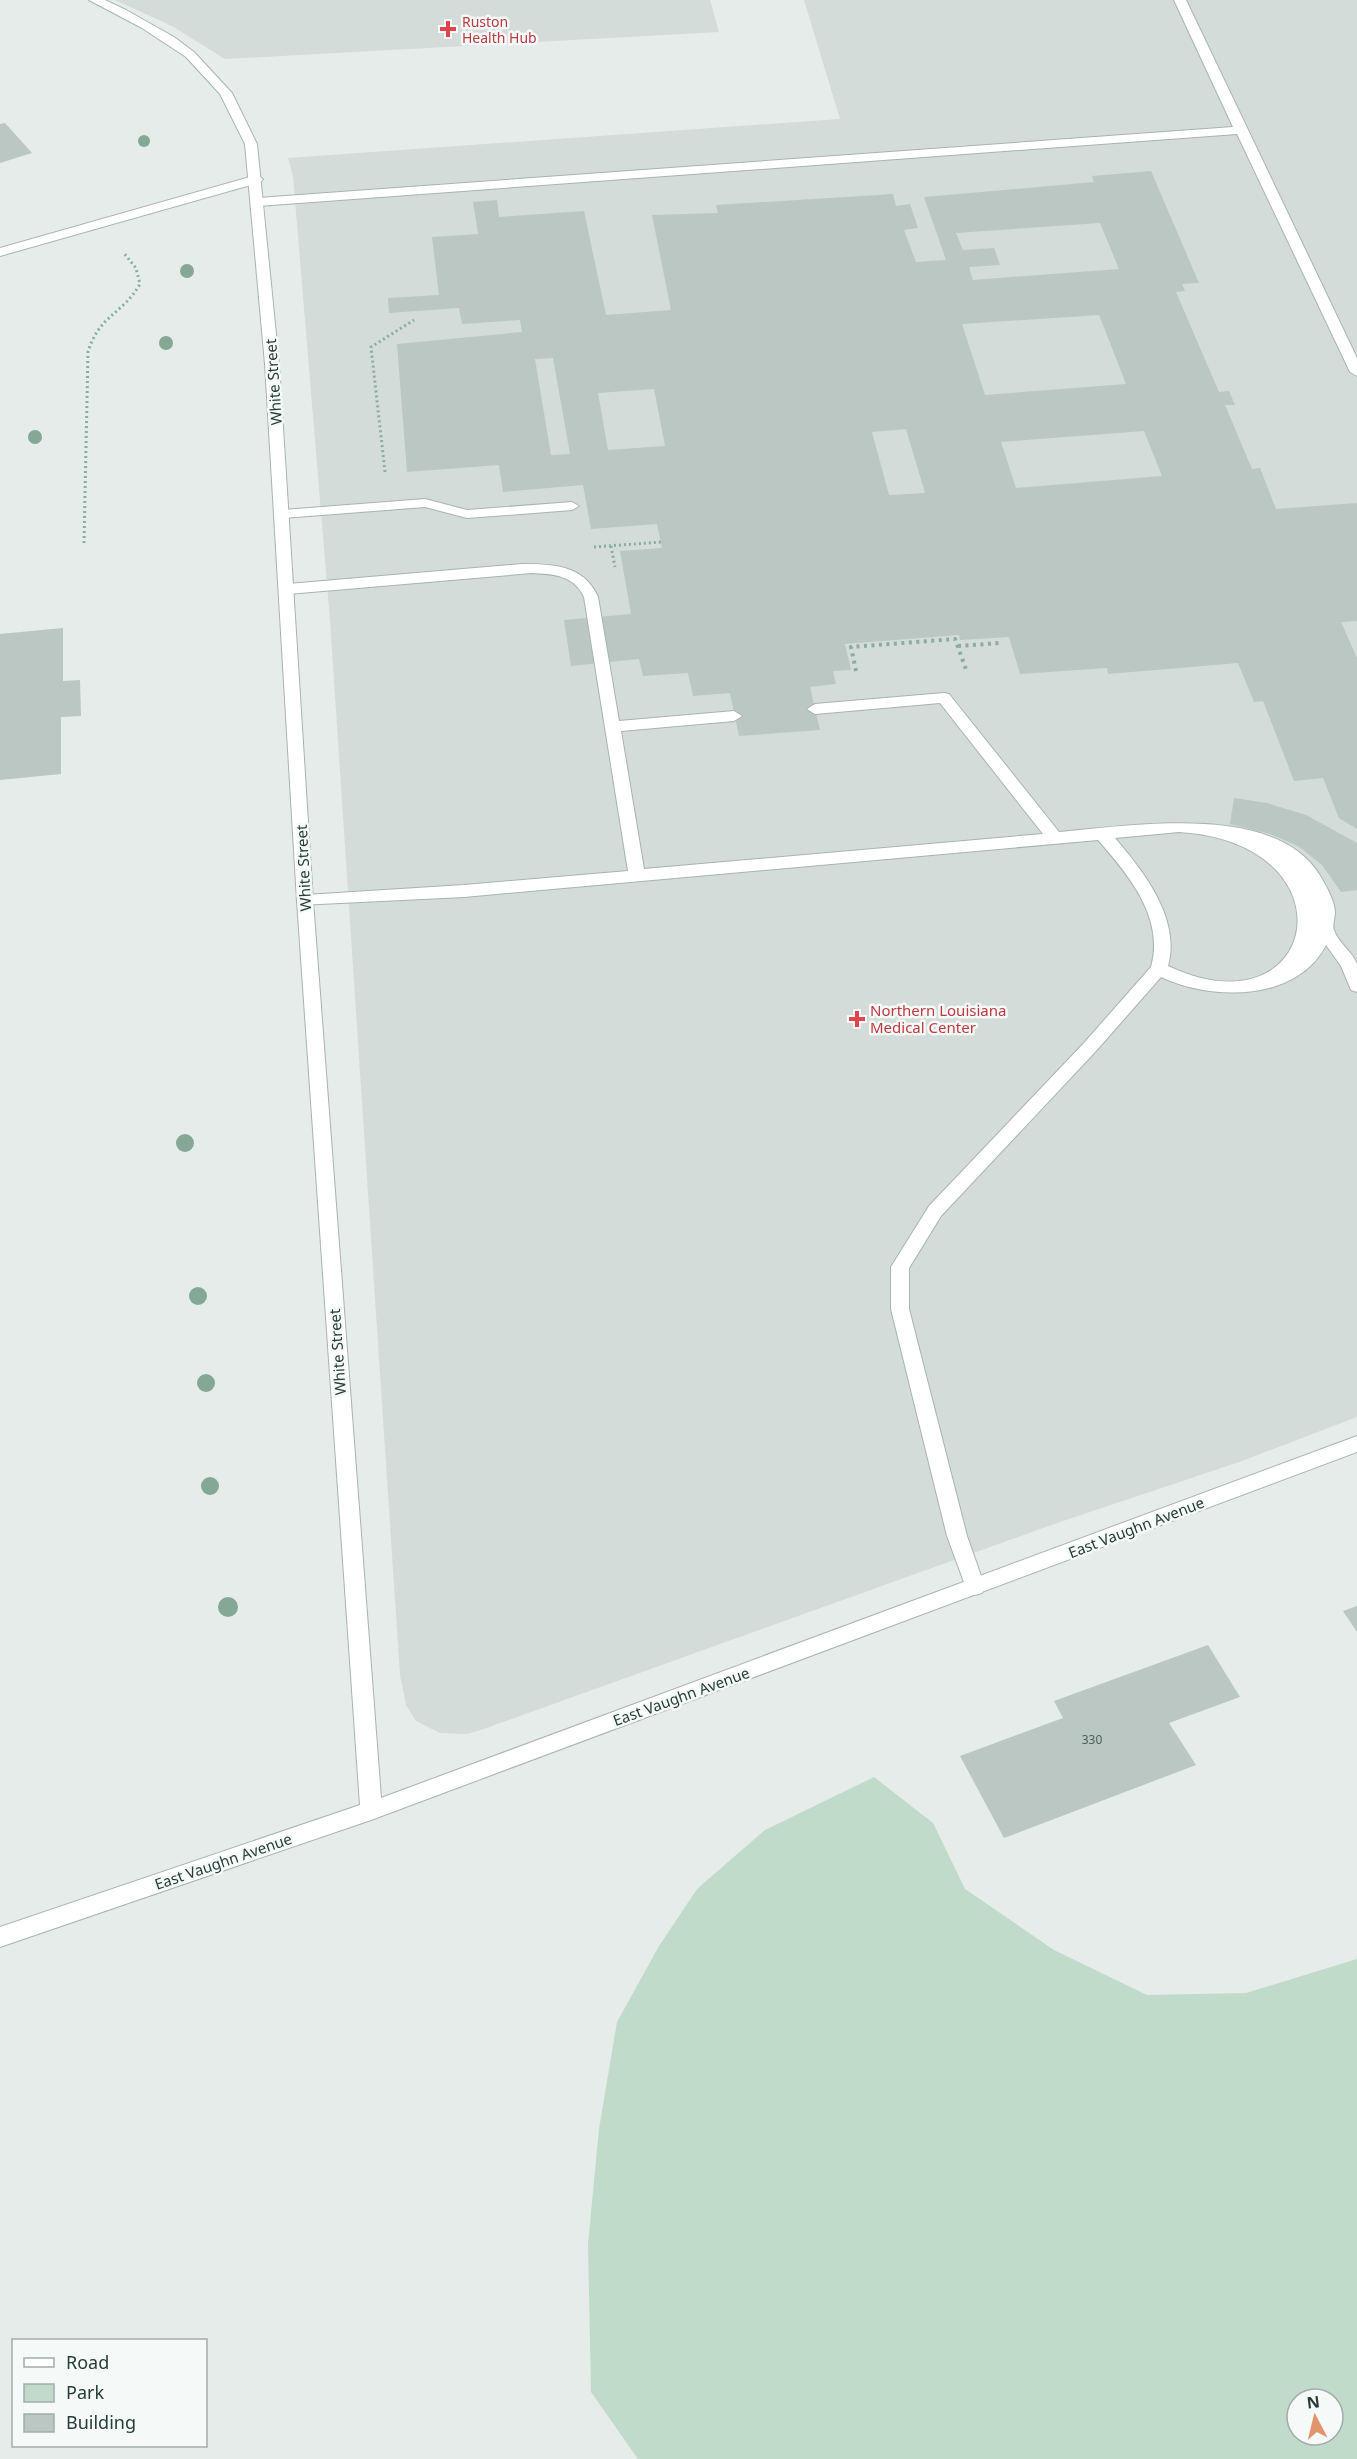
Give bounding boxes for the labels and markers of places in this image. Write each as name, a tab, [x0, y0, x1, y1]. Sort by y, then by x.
place label: Ruston Health Hub	[462, 12, 537, 47]
marker: Ruston Health Hub	[439, 20, 457, 38]
place label: Northern Louisiana Medical Center	[870, 1000, 1006, 1037]
marker: Northern Louisiana Medical Center	[848, 1010, 866, 1028]

